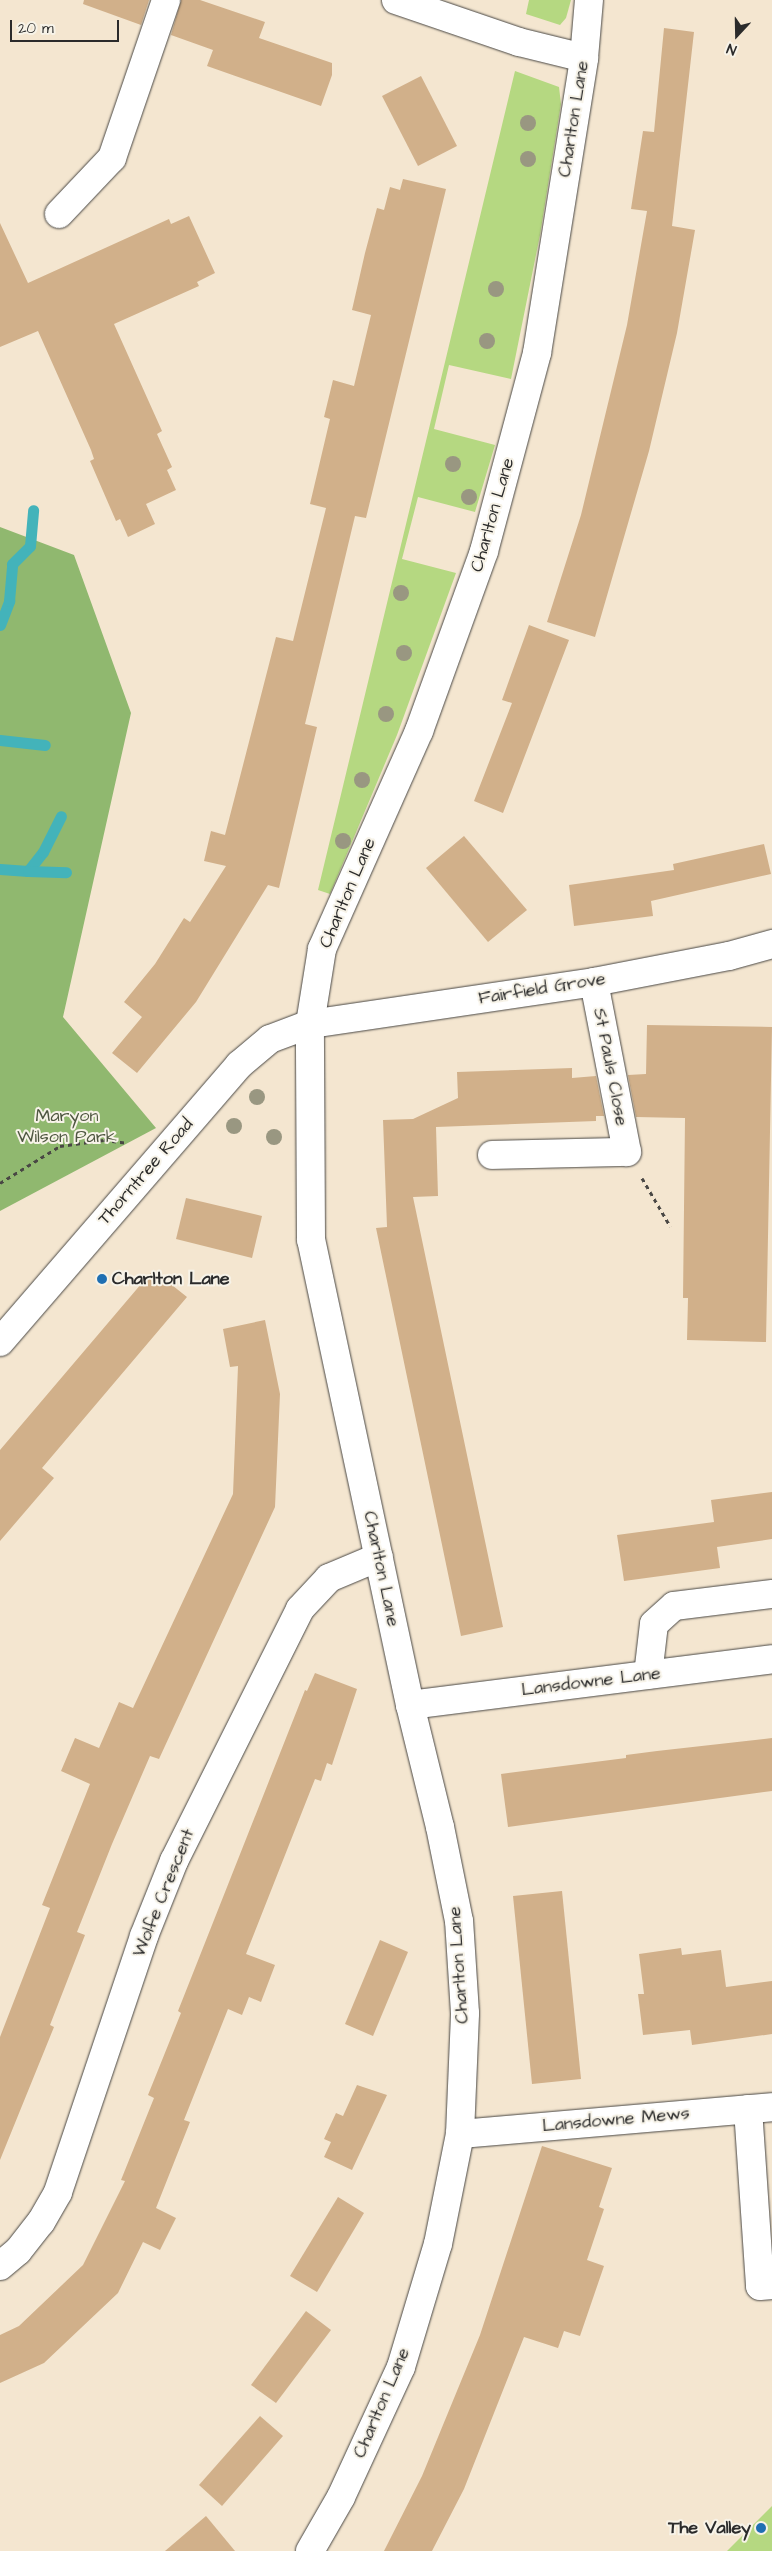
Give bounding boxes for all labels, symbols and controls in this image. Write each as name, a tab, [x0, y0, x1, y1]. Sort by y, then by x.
scale bar	[12, 10, 121, 42]
north arrow	[712, 10, 762, 60]
text: 20 m	[18, 18, 54, 39]
text: N	[724, 38, 739, 60]
street label: Charlton Lane	[554, 59, 594, 179]
street label: Charlton Lane	[466, 456, 520, 574]
street label: Charlton Lane	[315, 835, 381, 951]
street label: Fairfield Grove	[477, 968, 607, 1010]
street label: St Pauls Close	[588, 1006, 632, 1128]
park label: Maryon Wilson Park	[17, 1106, 117, 1148]
street label: Thorntree Road	[94, 1114, 198, 1230]
place label: Charlton Lane	[112, 1268, 230, 1290]
marker: Charlton Lane	[96, 1273, 108, 1285]
street label: Charlton Lane	[358, 1509, 404, 1629]
street label: Lansdowne Lane	[520, 1663, 662, 1701]
street label: Wolfe Crescent	[128, 1826, 200, 1960]
street label: Charlton Lane	[444, 1906, 474, 2024]
street label: Lansdowne Mews	[541, 2103, 691, 2137]
street label: Charlton Lane	[349, 2345, 415, 2461]
place label: The Valley	[668, 2517, 751, 2539]
marker: The Valley	[755, 2522, 767, 2534]

